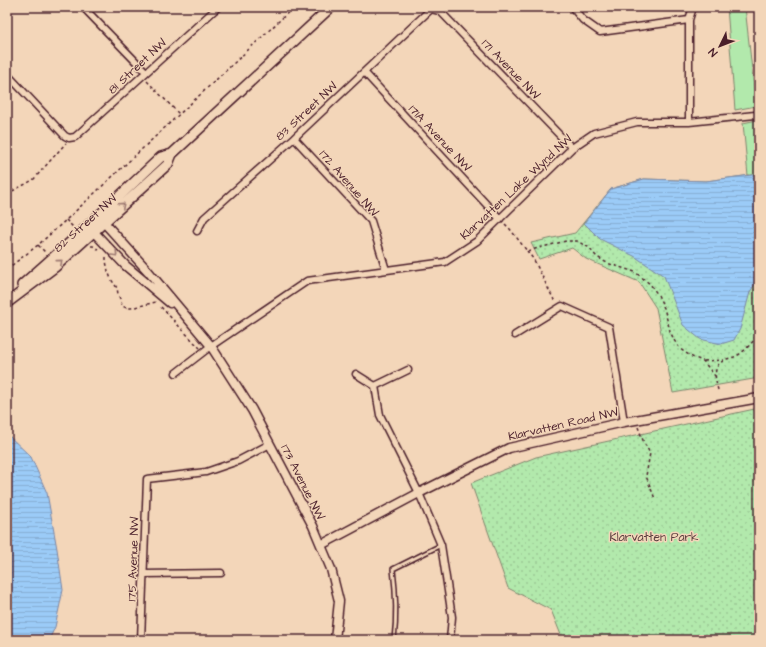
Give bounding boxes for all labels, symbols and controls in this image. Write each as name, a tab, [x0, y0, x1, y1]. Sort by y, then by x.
north arrow	[700, 26, 740, 66]
street label: 81 Street NW	[104, 34, 171, 98]
street label: 171 Avenue NW	[477, 35, 544, 104]
text: N	[705, 45, 721, 60]
street label: 83 Street NW	[272, 78, 342, 145]
street label: 171A Avenue NW	[404, 101, 476, 176]
street label: Klarvatten Lake Wynd NW	[456, 130, 577, 245]
street label: 172 Avenue NW	[315, 146, 383, 221]
street label: 82 Street NW	[50, 190, 121, 256]
one-way arrow	[118, 203, 125, 210]
one-way arrow	[110, 250, 117, 257]
one-way arrow	[55, 260, 63, 267]
street label: Klarvatten Road NW	[506, 403, 620, 445]
street label: 173 Avenue NW	[276, 442, 329, 523]
street label: 175 Avenue NW	[124, 516, 143, 602]
park label: Klarvatten Park	[610, 529, 699, 546]

